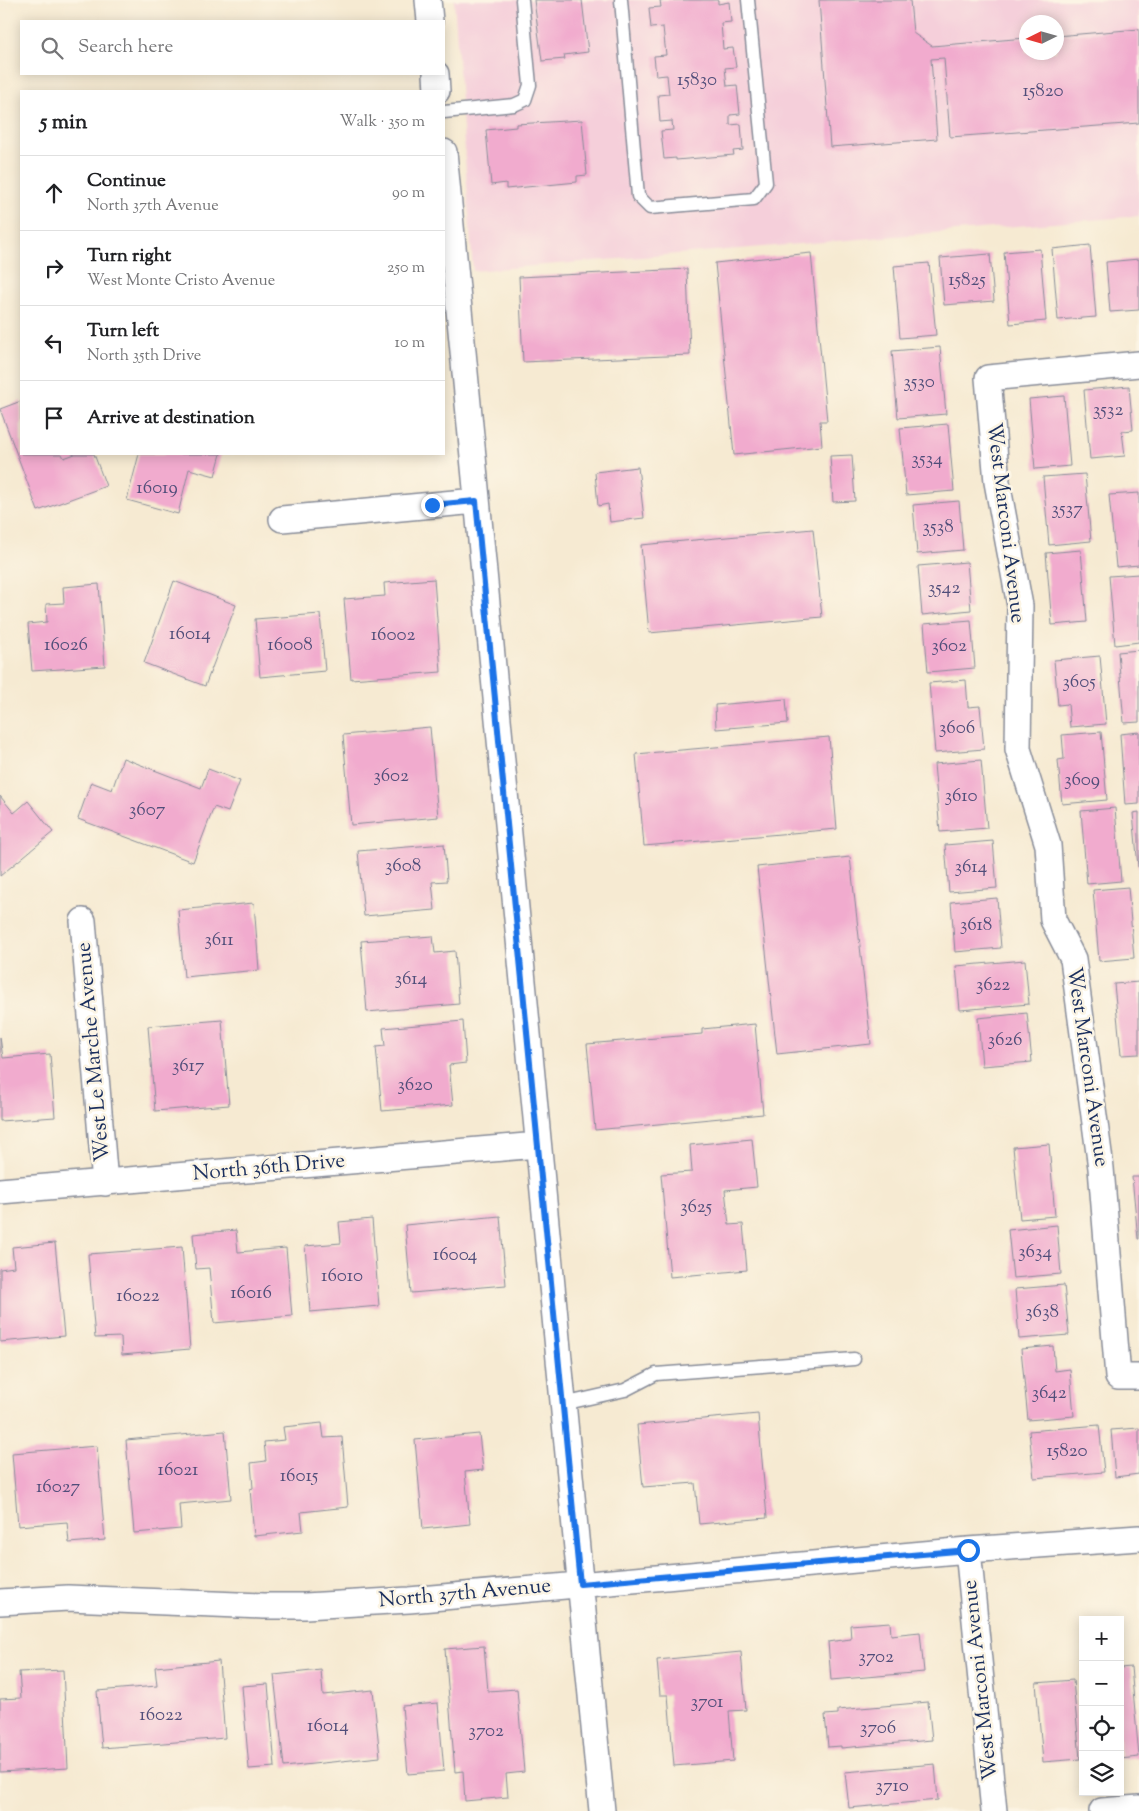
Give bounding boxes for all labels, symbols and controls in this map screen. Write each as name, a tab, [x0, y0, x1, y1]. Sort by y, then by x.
north arrow	[1019, 15, 1064, 60]
search box	[20, 20, 445, 75]
icon: search	[38, 34, 66, 62]
text: Search here	[78, 34, 173, 61]
house number: 15830	[677, 67, 717, 94]
house number: 15820	[1022, 78, 1064, 105]
text: 5 min	[40, 108, 87, 138]
text: Walk · 350 m	[340, 111, 425, 134]
text: Continue	[87, 168, 166, 195]
icon: ahead	[40, 179, 68, 207]
text: 90 m	[392, 182, 425, 205]
text: North 37th Avenue	[87, 195, 219, 218]
text: Turn right	[87, 243, 171, 270]
icon: right	[40, 254, 68, 282]
text: 250 m	[387, 257, 425, 280]
house number: 15825	[948, 267, 986, 294]
text: West Monte Cristo Avenue	[87, 270, 275, 293]
text: Turn left	[87, 318, 159, 345]
icon: left	[40, 329, 68, 357]
text: 10 m	[395, 332, 425, 355]
text: North 35th Drive	[87, 345, 201, 368]
house number: 3530	[903, 369, 935, 396]
house number: 3532	[1093, 397, 1123, 424]
icon: arrive	[40, 404, 68, 432]
text: Arrive at destination	[87, 405, 255, 432]
street label: West Marconi Avenue	[978, 421, 1032, 625]
house number: 3534	[911, 446, 943, 473]
house number: 16019	[136, 475, 178, 502]
route end	[421, 494, 444, 517]
house number: 3537	[1051, 496, 1083, 523]
house number: 3538	[922, 514, 954, 541]
house number: 3542	[928, 575, 960, 602]
house number: 16014	[169, 621, 211, 648]
house number: 16002	[371, 622, 415, 649]
house number: 16026	[44, 632, 88, 659]
house number: 16008	[267, 632, 313, 659]
house number: 3602	[931, 633, 967, 660]
house number: 3605	[1062, 669, 1096, 696]
house number: 3606	[939, 715, 975, 742]
house number: 3602	[373, 763, 409, 790]
house number: 3609	[1064, 767, 1100, 794]
house number: 3610	[944, 783, 978, 810]
house number: 3607	[129, 797, 166, 824]
house number: 3608	[385, 853, 421, 880]
house number: 3614	[955, 854, 988, 881]
house number: 3618	[960, 912, 992, 939]
house number: 3611	[204, 927, 234, 954]
street label: West Le Marche Avenue	[69, 941, 119, 1163]
street label: West Marconi Avenue	[1058, 965, 1116, 1169]
house number: 3614	[395, 966, 428, 993]
house number: 3622	[976, 972, 1010, 999]
house number: 3626	[987, 1027, 1023, 1054]
house number: 3617	[172, 1053, 205, 1080]
house number: 3620	[397, 1072, 433, 1099]
street label: North 36th Drive	[192, 1146, 346, 1190]
house number: 3625	[680, 1194, 713, 1221]
house number: 3634	[1018, 1239, 1053, 1266]
house number: 16004	[433, 1242, 478, 1269]
house number: 16010	[321, 1263, 363, 1290]
house number: 16016	[230, 1280, 272, 1307]
house number: 16022	[116, 1283, 160, 1310]
house number: 3638	[1025, 1299, 1059, 1326]
house number: 3642	[1031, 1380, 1067, 1407]
house number: 15820	[1046, 1438, 1088, 1465]
house number: 16021	[157, 1457, 199, 1484]
house number: 16015	[280, 1463, 319, 1490]
house number: 16027	[36, 1474, 81, 1501]
route start	[957, 1539, 980, 1562]
street label: North 37th Avenue	[378, 1572, 552, 1616]
street label: West Marconi Avenue	[956, 1578, 1006, 1782]
map controls	[1079, 1616, 1124, 1796]
button: +	[1079, 1616, 1124, 1661]
house number: 3702	[858, 1644, 894, 1671]
button: −	[1079, 1661, 1124, 1706]
house number: 3701	[690, 1689, 724, 1716]
house number: 16022	[139, 1702, 183, 1729]
button: locate	[1079, 1706, 1124, 1751]
house number: 16014	[307, 1713, 349, 1740]
house number: 3706	[860, 1715, 896, 1742]
house number: 3702	[468, 1718, 504, 1745]
button: layers	[1079, 1751, 1124, 1796]
house number: 3710	[875, 1773, 909, 1800]

